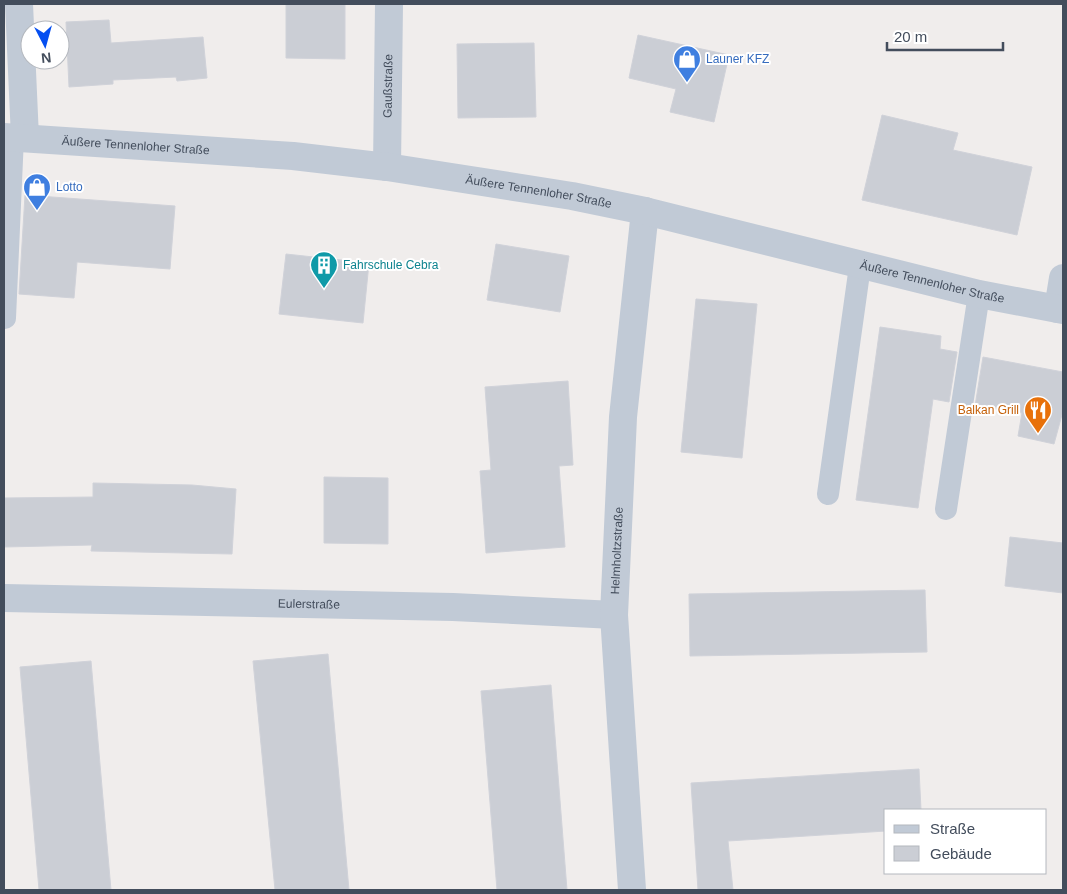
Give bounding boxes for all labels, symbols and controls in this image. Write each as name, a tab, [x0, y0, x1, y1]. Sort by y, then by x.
north arrow	[20, 20, 70, 70]
scale bar	[887, 20, 1003, 52]
text: 20 m	[894, 28, 927, 45]
shop icon: Launer KFZ	[672, 44, 702, 83]
text: N	[40, 49, 52, 66]
place label: Launer KFZ	[706, 52, 769, 66]
street label: Gaußstraße	[381, 54, 395, 118]
street label: Äußere Tennenloher Straße	[61, 134, 210, 158]
shop icon: Lotto	[22, 172, 52, 211]
street label: Äußere Tennenloher Straße	[465, 172, 613, 211]
place label: Lotto	[56, 180, 83, 194]
building icon: Fahrschule Cebra	[309, 250, 339, 289]
place label: Fahrschule Cebra	[343, 258, 439, 272]
street label: Äußere Tennenloher Straße	[859, 258, 1006, 306]
restaurant icon: Balkan Grill	[1023, 395, 1053, 434]
place label: Balkan Grill	[958, 403, 1019, 417]
street label: Helmholtzstraße	[608, 506, 626, 595]
street label: Eulerstraße	[278, 596, 340, 612]
legend	[884, 809, 1047, 874]
text: Straße	[930, 820, 975, 837]
text: Gebäude	[930, 845, 992, 862]

